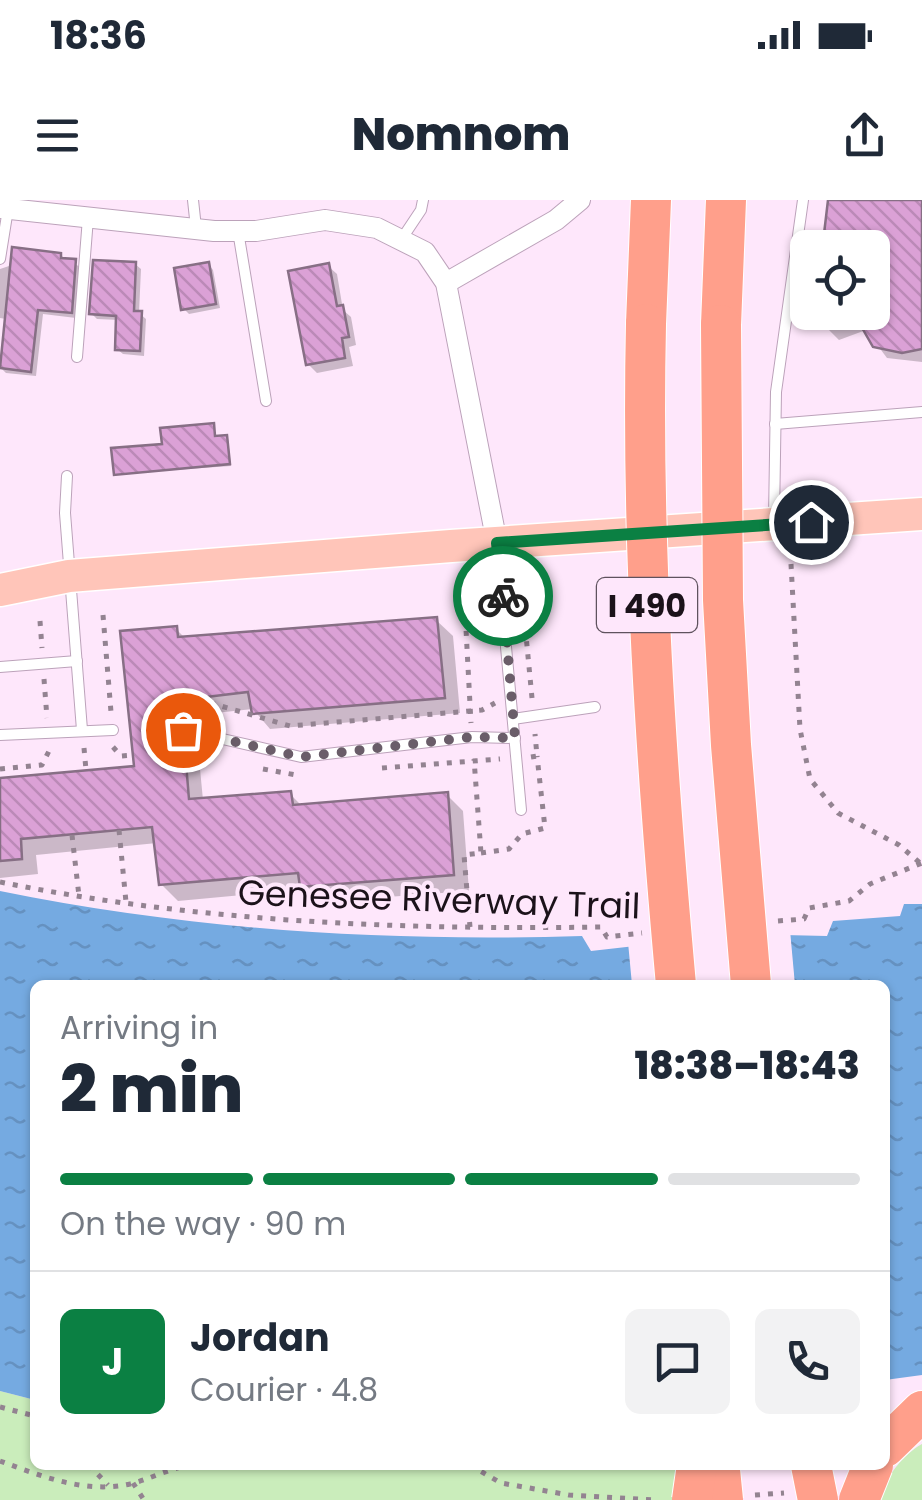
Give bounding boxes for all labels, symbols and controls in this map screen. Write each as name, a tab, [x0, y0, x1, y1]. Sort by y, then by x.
text: 18:36	[50, 9, 147, 62]
text: Nomnom	[352, 103, 570, 166]
icon: menu	[30, 108, 85, 163]
icon: share	[837, 108, 892, 163]
map controls	[790, 230, 890, 330]
button: locate	[790, 230, 890, 330]
pin	[769, 480, 854, 565]
icon: home	[784, 495, 839, 550]
courier	[453, 546, 553, 646]
icon: bike	[476, 569, 531, 624]
road number: I 490	[597, 578, 697, 632]
pin	[141, 688, 226, 773]
icon: bag	[156, 703, 211, 758]
street label: Genesee Riverway Trail	[237, 867, 641, 931]
text: Arriving in	[60, 1005, 218, 1050]
text: 18:38–18:43	[634, 1039, 860, 1092]
text: 2 min	[60, 1044, 243, 1135]
text: On the way · 90 m	[60, 1201, 346, 1246]
button: chat	[625, 1309, 730, 1414]
button: phone	[755, 1309, 860, 1414]
text: Jordan	[190, 1311, 330, 1364]
text: J	[102, 1335, 123, 1388]
text: Courier · 4.8	[190, 1367, 378, 1412]

